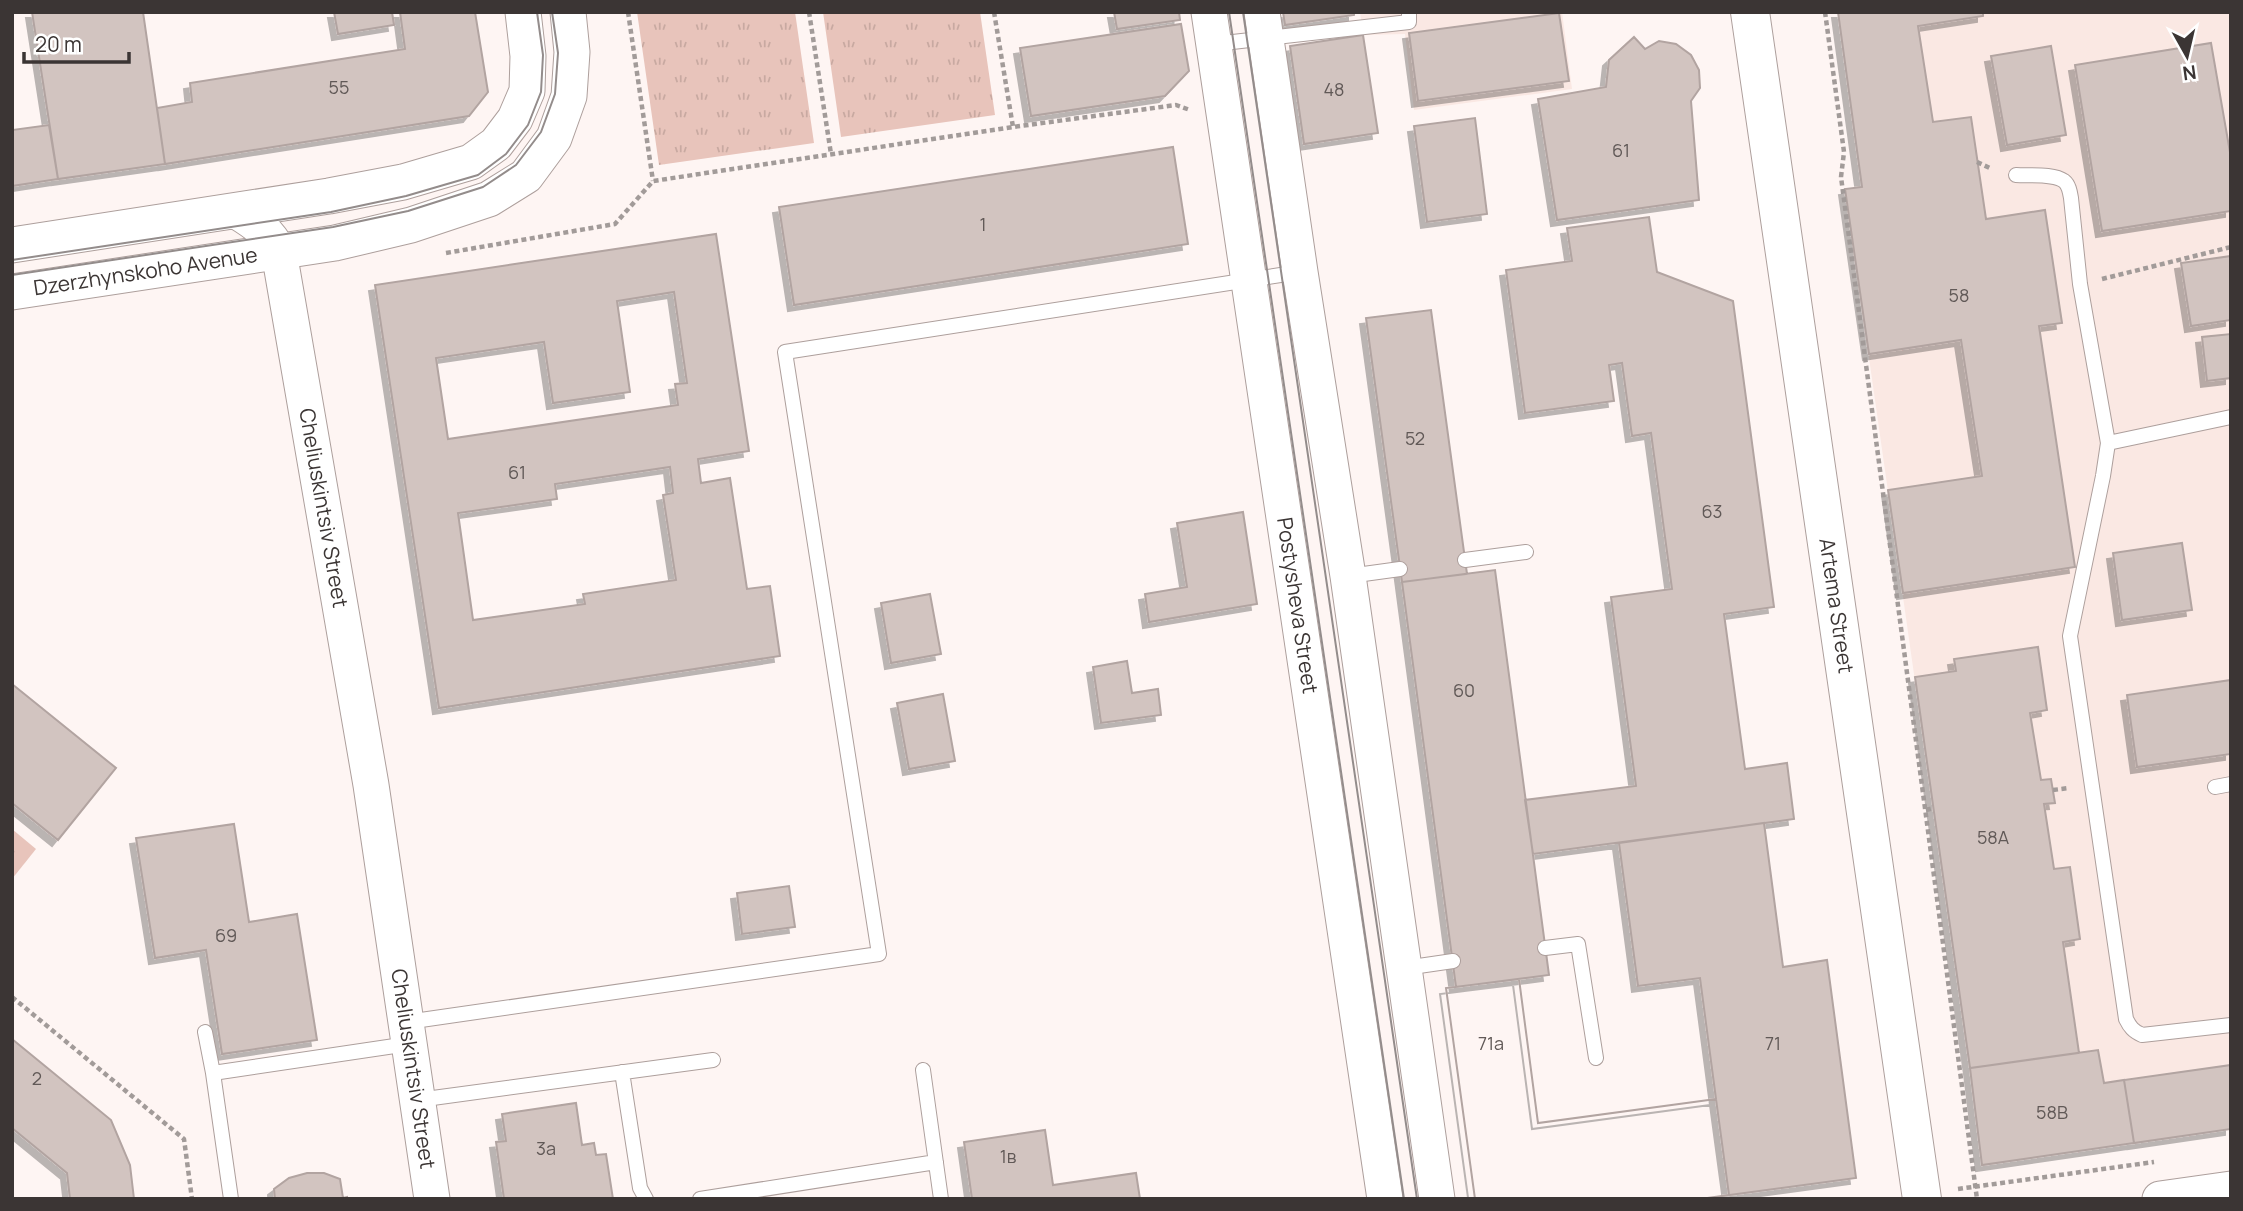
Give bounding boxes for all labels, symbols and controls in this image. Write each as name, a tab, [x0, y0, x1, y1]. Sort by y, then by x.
scale bar	[24, 21, 130, 65]
north arrow	[2152, 21, 2222, 91]
text: 20 m	[35, 30, 82, 58]
text: N	[2181, 59, 2198, 87]
house number: 55	[329, 75, 349, 99]
house number: 48	[1323, 77, 1345, 101]
house number: 61	[1612, 138, 1630, 162]
house number: 1	[979, 212, 987, 236]
street label: Dzerzhynskoho Avenue	[31, 240, 259, 302]
house number: 58	[1949, 283, 1969, 307]
street label: Cheliuskintsiv Street	[293, 406, 355, 610]
house number: 52	[1405, 426, 1425, 450]
house number: 61	[508, 460, 526, 484]
house number: 63	[1701, 499, 1723, 523]
street label: Postysheva Street	[1271, 515, 1325, 696]
street label: Artema Street	[1813, 536, 1861, 675]
house number: 60	[1453, 678, 1475, 702]
house number: 58А	[1977, 825, 2010, 849]
house number: 69	[215, 923, 237, 947]
street label: Cheliuskintsiv Street	[385, 967, 442, 1171]
house number: 71а	[1478, 1031, 1504, 1055]
house number: 71	[1765, 1031, 1781, 1055]
house number: 2	[32, 1066, 42, 1090]
house number: 58В	[2036, 1100, 2068, 1124]
house number: 3а	[536, 1136, 556, 1160]
house number: 1в	[1000, 1144, 1017, 1168]

